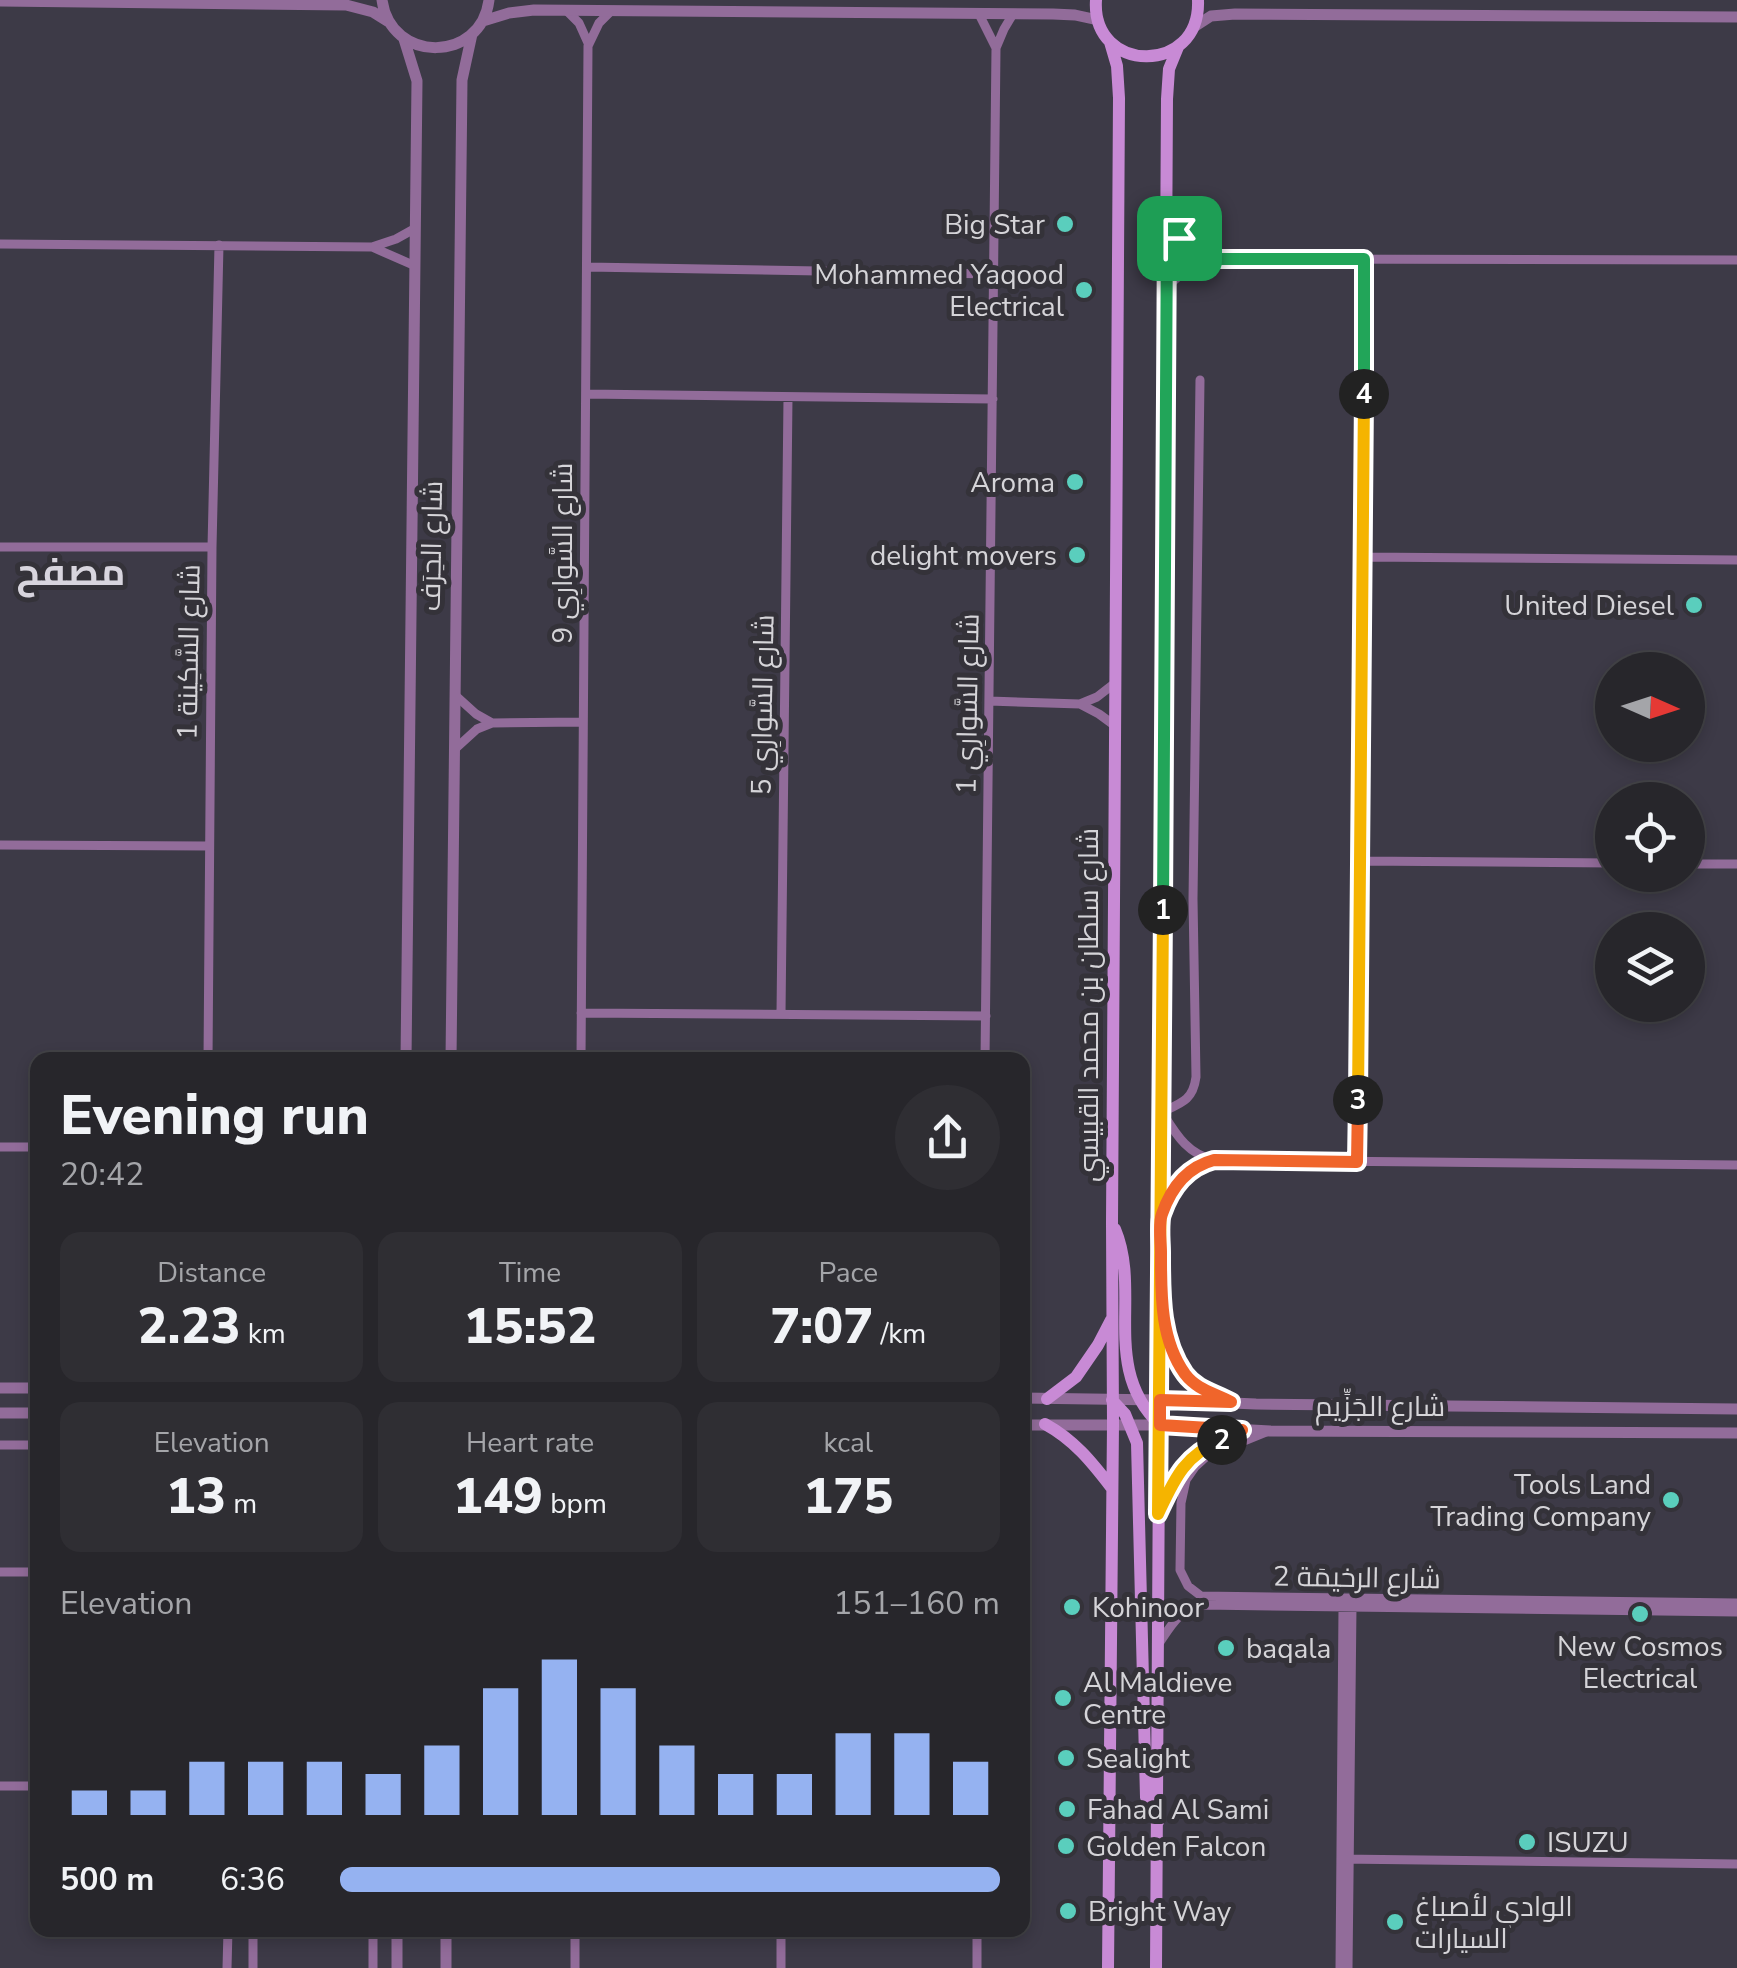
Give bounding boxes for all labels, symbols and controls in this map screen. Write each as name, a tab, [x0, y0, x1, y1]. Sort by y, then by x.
pin	[1137, 196, 1222, 281]
place label: Big Star	[944, 206, 1045, 244]
icon: arrive	[1152, 211, 1207, 266]
marker: Big Star	[1054, 213, 1076, 235]
place label: Mohammed Yaqood Electrical	[814, 256, 1065, 326]
marker: Mohammed Yaqood Electrical	[1073, 279, 1095, 301]
pin: 4	[1339, 369, 1389, 419]
text: 4	[1356, 375, 1372, 413]
street label: شارع السَّوارِي 9	[544, 463, 584, 643]
place label: Aroma	[970, 464, 1055, 502]
marker: Aroma	[1064, 471, 1086, 493]
street label: شارع الحِرَف	[412, 480, 452, 612]
place label: delight movers	[870, 537, 1057, 575]
marker: delight movers	[1066, 544, 1088, 566]
district label: مصفح	[17, 547, 125, 598]
street label: شارع السَّكِينة 1	[168, 564, 210, 740]
place label: United Diesel	[1504, 587, 1675, 625]
marker: United Diesel	[1683, 594, 1705, 616]
street label: شارع السَّوارِي 1	[947, 613, 991, 795]
street label: شارع السَّوارِي 5	[742, 614, 786, 796]
north arrow	[1595, 652, 1705, 762]
map controls	[1595, 652, 1705, 1022]
button: locate	[1595, 782, 1705, 892]
street label: شارع سلطان بن محمد القبيسي	[1070, 828, 1109, 1182]
pin: 1	[1138, 885, 1188, 935]
text: 1	[1155, 891, 1171, 929]
button: layers	[1595, 912, 1705, 1022]
pin: 3	[1333, 1075, 1383, 1125]
text: Evening run	[60, 1078, 369, 1153]
text: 3	[1350, 1081, 1366, 1119]
button: share	[895, 1085, 1000, 1190]
text: 20:42	[60, 1153, 144, 1196]
text: Distance	[157, 1254, 266, 1292]
text: Time	[499, 1254, 561, 1292]
text: Pace	[819, 1254, 878, 1292]
text: 2.23	[138, 1292, 241, 1361]
text: 15:52	[463, 1292, 596, 1361]
text: 7:07	[770, 1292, 873, 1361]
text: km	[241, 1315, 286, 1353]
text: /km	[873, 1315, 926, 1353]
street label: شارع الجَزِّيم	[1315, 1388, 1445, 1426]
pin: 2	[1197, 1415, 1247, 1465]
text: 2	[1214, 1421, 1230, 1459]
text: Elevation	[154, 1424, 270, 1462]
text: Heart rate	[466, 1424, 594, 1462]
text: kcal	[824, 1424, 873, 1462]
text: 13	[166, 1462, 226, 1531]
text: 149	[453, 1462, 543, 1531]
text: 175	[803, 1462, 893, 1531]
place label: Tools Land Trading Company	[1431, 1466, 1652, 1536]
text: m	[226, 1485, 257, 1523]
text: bpm	[543, 1485, 607, 1523]
marker: Tools Land Trading Company	[1660, 1489, 1682, 1511]
street label: شارع الرخيمَة 2	[1273, 1558, 1441, 1598]
text: Elevation	[60, 1582, 193, 1625]
text: 151–160 m	[833, 1582, 1000, 1625]
place label: Kohinoor	[1092, 1589, 1204, 1627]
marker: Kohinoor	[1061, 1596, 1083, 1618]
marker: New Cosmos Electrical	[1629, 1603, 1651, 1625]
place label: New Cosmos Electrical	[1557, 1628, 1723, 1698]
place label: baqala	[1246, 1630, 1331, 1668]
marker: baqala	[1215, 1637, 1237, 1659]
place label: Al Maldieve Centre	[1083, 1664, 1232, 1734]
marker: Al Maldieve Centre	[1052, 1687, 1074, 1709]
place label: Sealight	[1086, 1740, 1190, 1778]
marker: Sealight	[1055, 1747, 1077, 1769]
place label: Fahad Al Sami	[1087, 1791, 1269, 1829]
marker: Fahad Al Sami	[1056, 1798, 1078, 1820]
place label: ISUZU	[1547, 1824, 1629, 1862]
place label: Golden Falcon	[1086, 1828, 1266, 1866]
marker: ISUZU	[1516, 1831, 1538, 1853]
marker: Golden Falcon	[1055, 1835, 1077, 1857]
text: 500 m	[60, 1858, 154, 1901]
text: 6:36	[220, 1858, 285, 1901]
place label: الوادي لأصباغ السيارات	[1415, 1888, 1573, 1958]
place label: Bright Way	[1088, 1893, 1232, 1931]
marker: Bright Way	[1057, 1900, 1079, 1922]
marker: الوادي لأصباغ السيارات	[1384, 1911, 1406, 1933]

